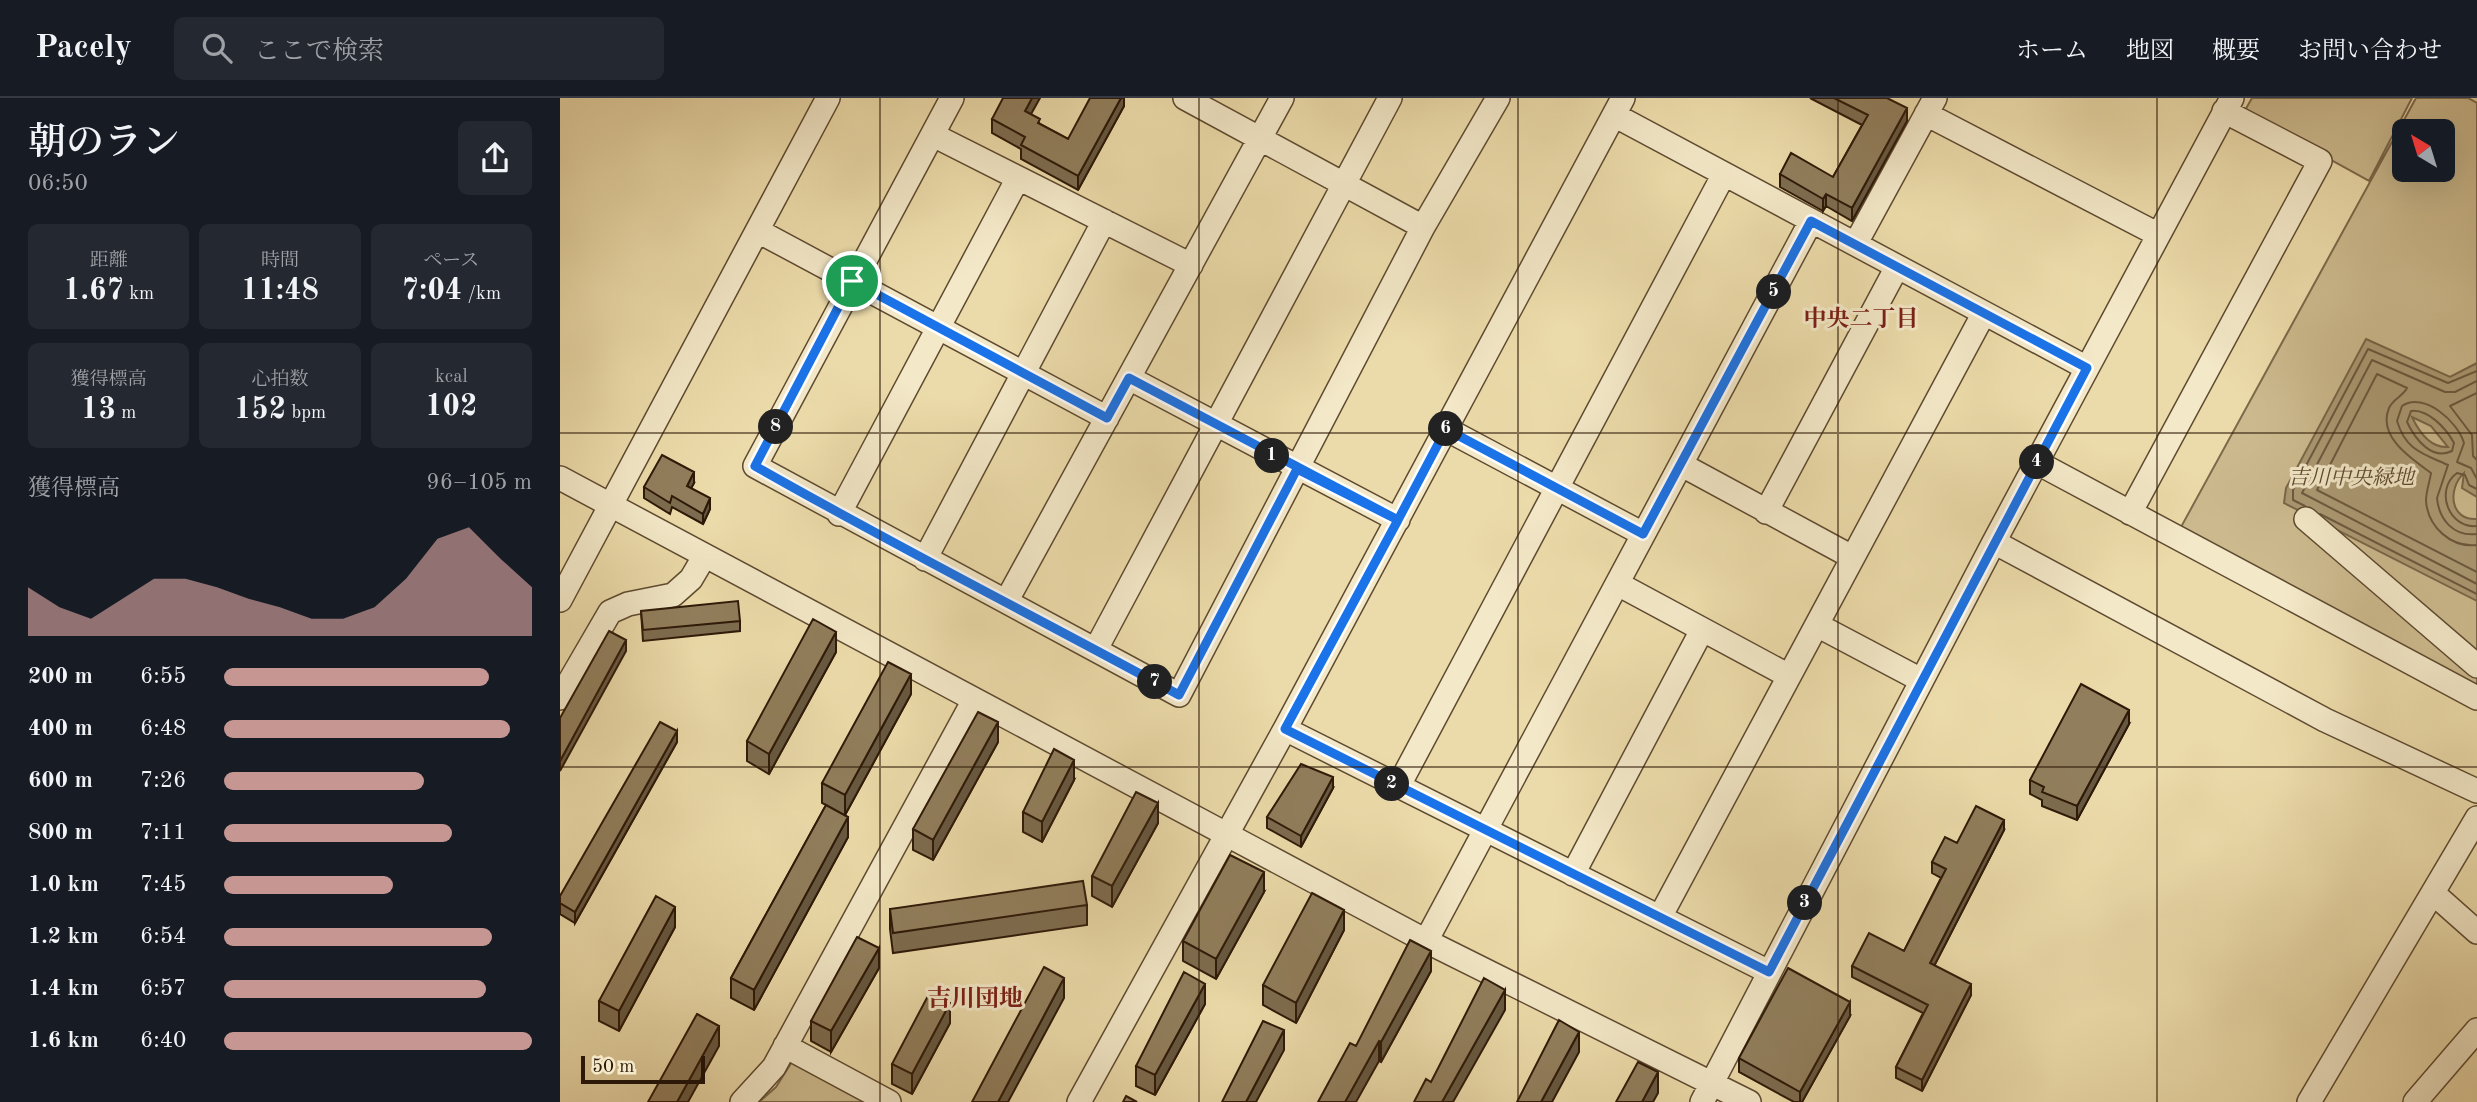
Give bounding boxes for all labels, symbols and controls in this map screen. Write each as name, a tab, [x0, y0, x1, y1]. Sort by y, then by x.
search box	[174, 17, 664, 80]
icon: search	[198, 29, 236, 67]
text: Pacely	[35, 32, 132, 65]
text: ここで検索	[254, 39, 384, 65]
text: ホーム	[2016, 40, 2088, 64]
text: 地図	[2126, 40, 2174, 64]
text: 概要	[2212, 40, 2260, 64]
text: お問い合わせ	[2298, 40, 2442, 64]
north arrow	[2392, 119, 2455, 182]
map controls	[2392, 119, 2455, 182]
button: share	[458, 121, 532, 195]
text: 朝のラン	[28, 125, 180, 163]
text: 06:50	[28, 172, 88, 195]
pin	[822, 251, 882, 311]
text: 距離	[90, 252, 128, 271]
text: 時間	[261, 252, 299, 271]
text: ペース	[423, 252, 479, 271]
icon: arrive	[833, 262, 871, 300]
pin: 5	[1756, 274, 1792, 310]
text: 1.67	[63, 276, 124, 306]
text: 11:48	[241, 276, 319, 306]
text: 7:04	[402, 276, 462, 306]
text: 5	[1768, 282, 1779, 301]
text: km	[124, 285, 154, 304]
text: /km	[462, 285, 501, 304]
district label: 中央二丁目	[1804, 306, 1919, 331]
text: kcal	[435, 368, 468, 387]
text: 獲得標高	[71, 371, 147, 390]
text: 心拍数	[251, 371, 309, 390]
text: 102	[425, 392, 477, 422]
text: 13	[81, 395, 116, 425]
text: 152	[234, 395, 286, 425]
text: m	[116, 404, 136, 423]
text: bpm	[286, 404, 326, 423]
pin: 8	[758, 410, 794, 444]
pin: 6	[1428, 412, 1463, 446]
text: 8	[770, 417, 781, 436]
text: 6	[1440, 419, 1451, 438]
pin: 1	[1254, 438, 1290, 474]
pin: 4	[2020, 444, 2054, 480]
text: 1	[1266, 446, 1277, 465]
text: 4	[2031, 452, 2042, 471]
park label: 吉川中央緑地	[2288, 466, 2416, 489]
text: 96–105 m	[426, 471, 532, 494]
text: 獲得標高	[28, 477, 120, 500]
pin: 7	[1138, 664, 1172, 700]
text: 200 m	[28, 665, 93, 688]
text: 6:55	[140, 665, 186, 688]
text: 7	[1149, 672, 1160, 691]
text: 400 m	[28, 717, 93, 740]
text: 6:48	[140, 717, 186, 740]
pin: 2	[1374, 766, 1410, 802]
text: 600 m	[28, 769, 93, 792]
text: 7:26	[140, 769, 186, 792]
text: 2	[1386, 774, 1397, 793]
text: 800 m	[28, 821, 93, 844]
text: 7:11	[140, 821, 186, 844]
text: 1.0 km	[28, 873, 99, 896]
text: 7:45	[140, 873, 186, 896]
pin: 3	[1788, 886, 1822, 920]
text: 3	[1799, 893, 1810, 912]
text: 1.2 km	[28, 925, 99, 948]
text: 6:54	[140, 925, 186, 948]
text: 1.4 km	[28, 977, 99, 1000]
text: 6:57	[140, 977, 186, 1000]
district label: 吉川団地	[927, 985, 1023, 1012]
text: 1.6 km	[28, 1029, 99, 1052]
text: 6:40	[140, 1029, 186, 1052]
scale bar	[581, 1053, 705, 1085]
text: 50 m	[592, 1058, 634, 1077]

